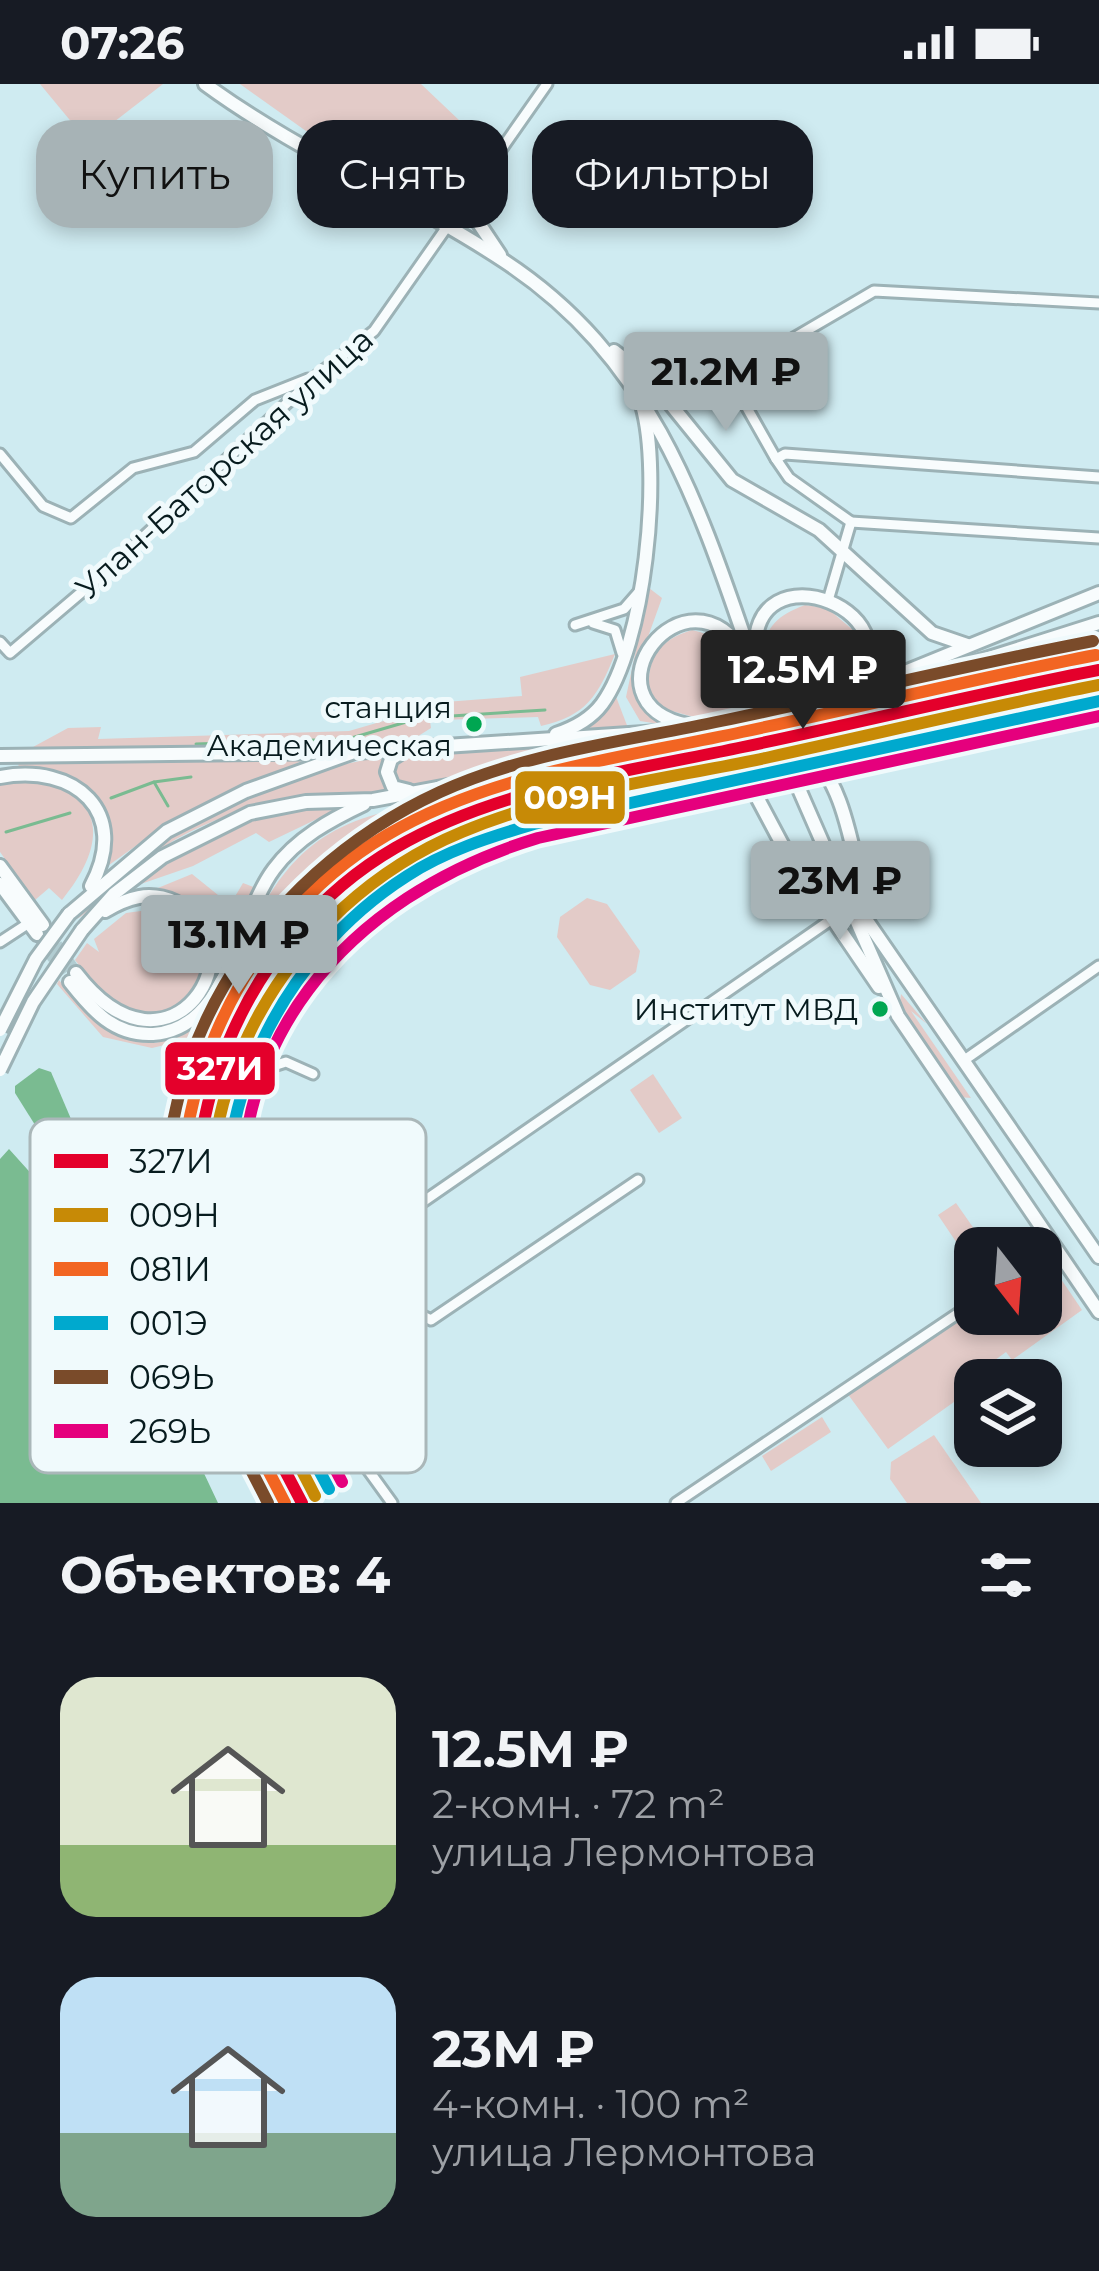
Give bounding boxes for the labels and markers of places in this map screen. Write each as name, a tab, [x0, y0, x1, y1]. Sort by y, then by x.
pin: 21.2M ₽	[615, 332, 837, 434]
pin: 12.5M ₽	[692, 630, 914, 732]
place label: станция Академическая	[206, 689, 452, 764]
marker: станция Академическая	[463, 713, 485, 735]
pin: 23M ₽	[756, 841, 924, 943]
pin: 13.1M ₽	[128, 895, 350, 997]
place label: Институт МВД	[634, 991, 858, 1028]
marker: Институт МВД	[869, 998, 891, 1020]

